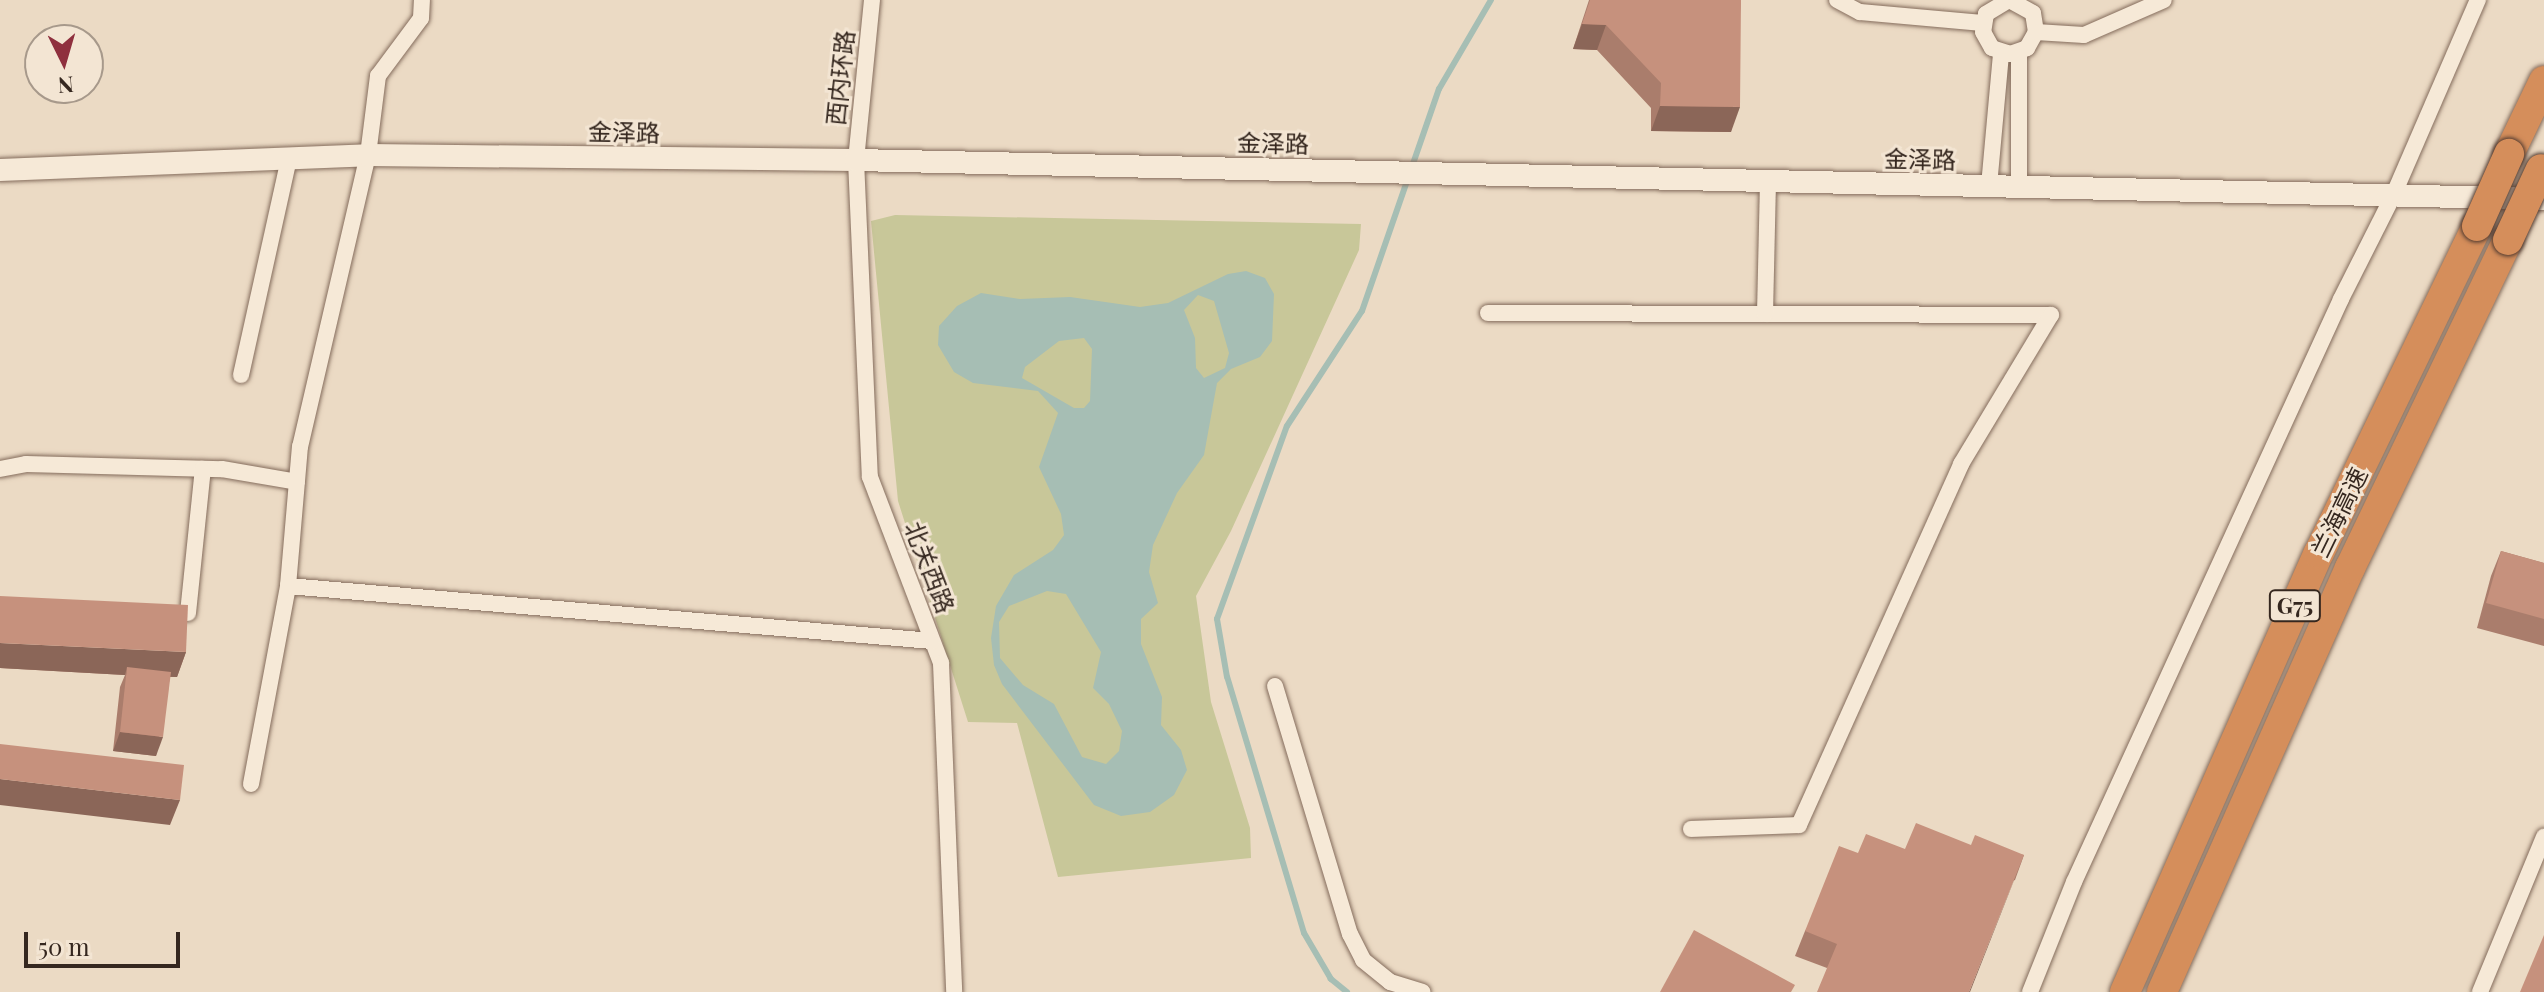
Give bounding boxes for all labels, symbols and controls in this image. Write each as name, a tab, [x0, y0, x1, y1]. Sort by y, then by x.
north arrow	[24, 24, 104, 104]
street label: 西内环路	[821, 29, 859, 127]
text: N	[57, 70, 75, 102]
street label: 金泽路	[588, 117, 660, 147]
street label: 金泽路	[1237, 128, 1309, 158]
street label: 金泽路	[1884, 144, 1956, 174]
street label: 兰海高速	[2305, 463, 2373, 561]
street label: 北关西路	[899, 517, 961, 617]
road number: G75	[2267, 588, 2323, 624]
scale bar	[28, 916, 184, 966]
text: 50 m	[38, 930, 90, 962]

